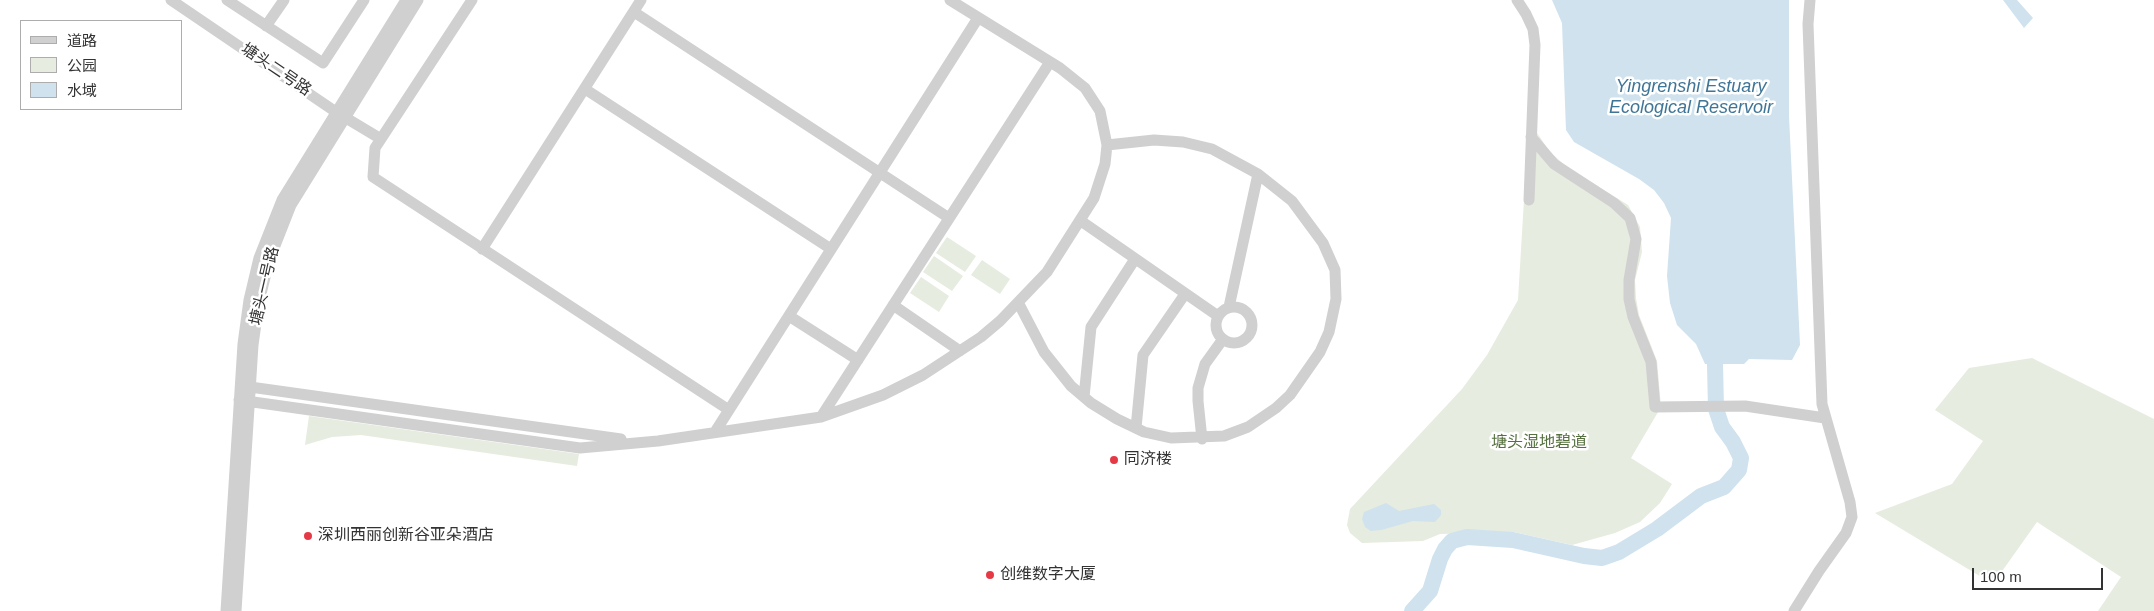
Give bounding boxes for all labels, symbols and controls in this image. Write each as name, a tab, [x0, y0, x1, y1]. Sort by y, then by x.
legend	[20, 20, 182, 110]
text: 道路	[67, 32, 97, 49]
street label: 塘头二号路	[237, 40, 315, 100]
text: 公园	[67, 57, 97, 74]
water label: Yingrenshi Estuary Ecological Reservoir	[1609, 76, 1773, 118]
text: 水域	[67, 82, 97, 99]
street label: 塘头一号路	[247, 245, 283, 327]
park label: 塘头湿地碧道	[1491, 433, 1587, 453]
place label: 同济楼	[1124, 450, 1172, 470]
marker: 同济楼	[1108, 454, 1120, 466]
place label: 深圳西丽创新谷亚朵酒店	[318, 526, 494, 546]
marker: 深圳西丽创新谷亚朵酒店	[302, 530, 314, 542]
scale bar	[1974, 558, 2105, 590]
place label: 创维数字大厦	[1000, 565, 1096, 585]
text: 100 m	[1980, 568, 2022, 585]
marker: 创维数字大厦	[984, 569, 996, 581]

